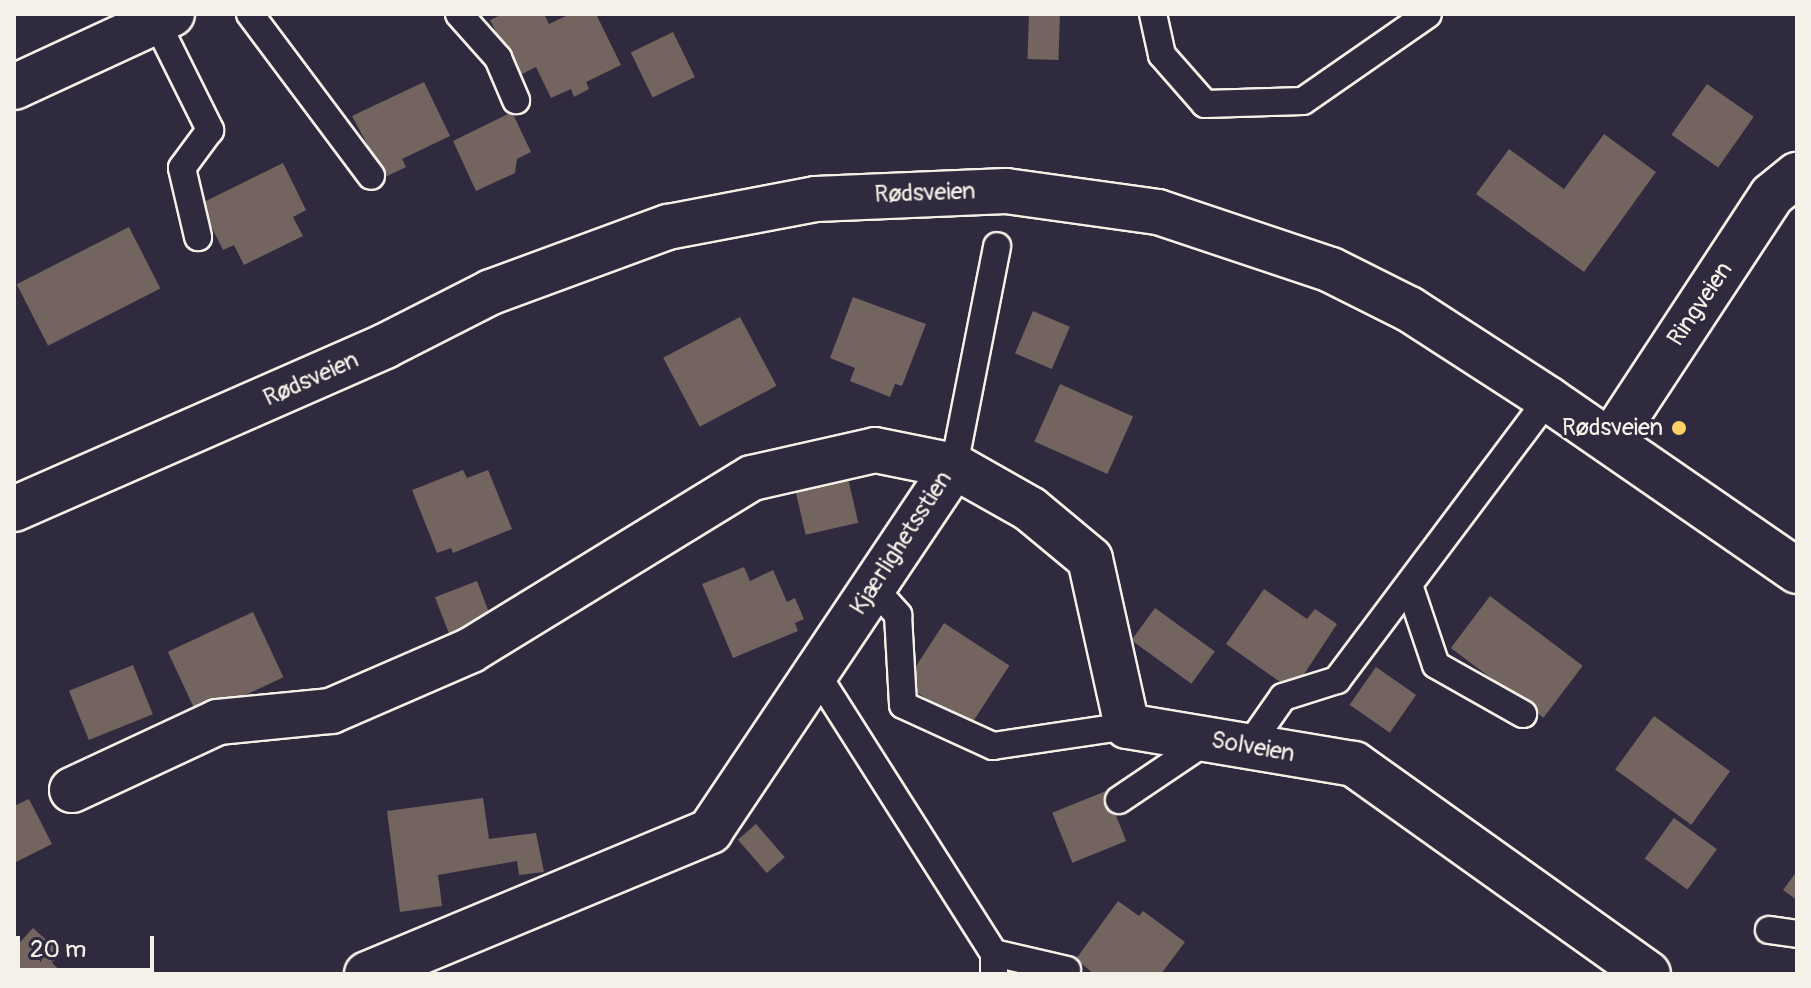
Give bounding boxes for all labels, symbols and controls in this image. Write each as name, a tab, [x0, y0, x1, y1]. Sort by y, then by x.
street label: Rødsveien	[874, 177, 976, 209]
street label: Ringveien	[1661, 256, 1739, 352]
street label: Rødsveien	[259, 345, 363, 413]
place label: Rødsveien	[1562, 414, 1663, 442]
marker: Rødsveien	[1670, 419, 1688, 437]
street label: Kjærlighetsstien	[844, 466, 958, 620]
street label: Solveien	[1209, 725, 1297, 769]
scale bar	[20, 920, 158, 970]
text: 20 m	[30, 935, 86, 964]

